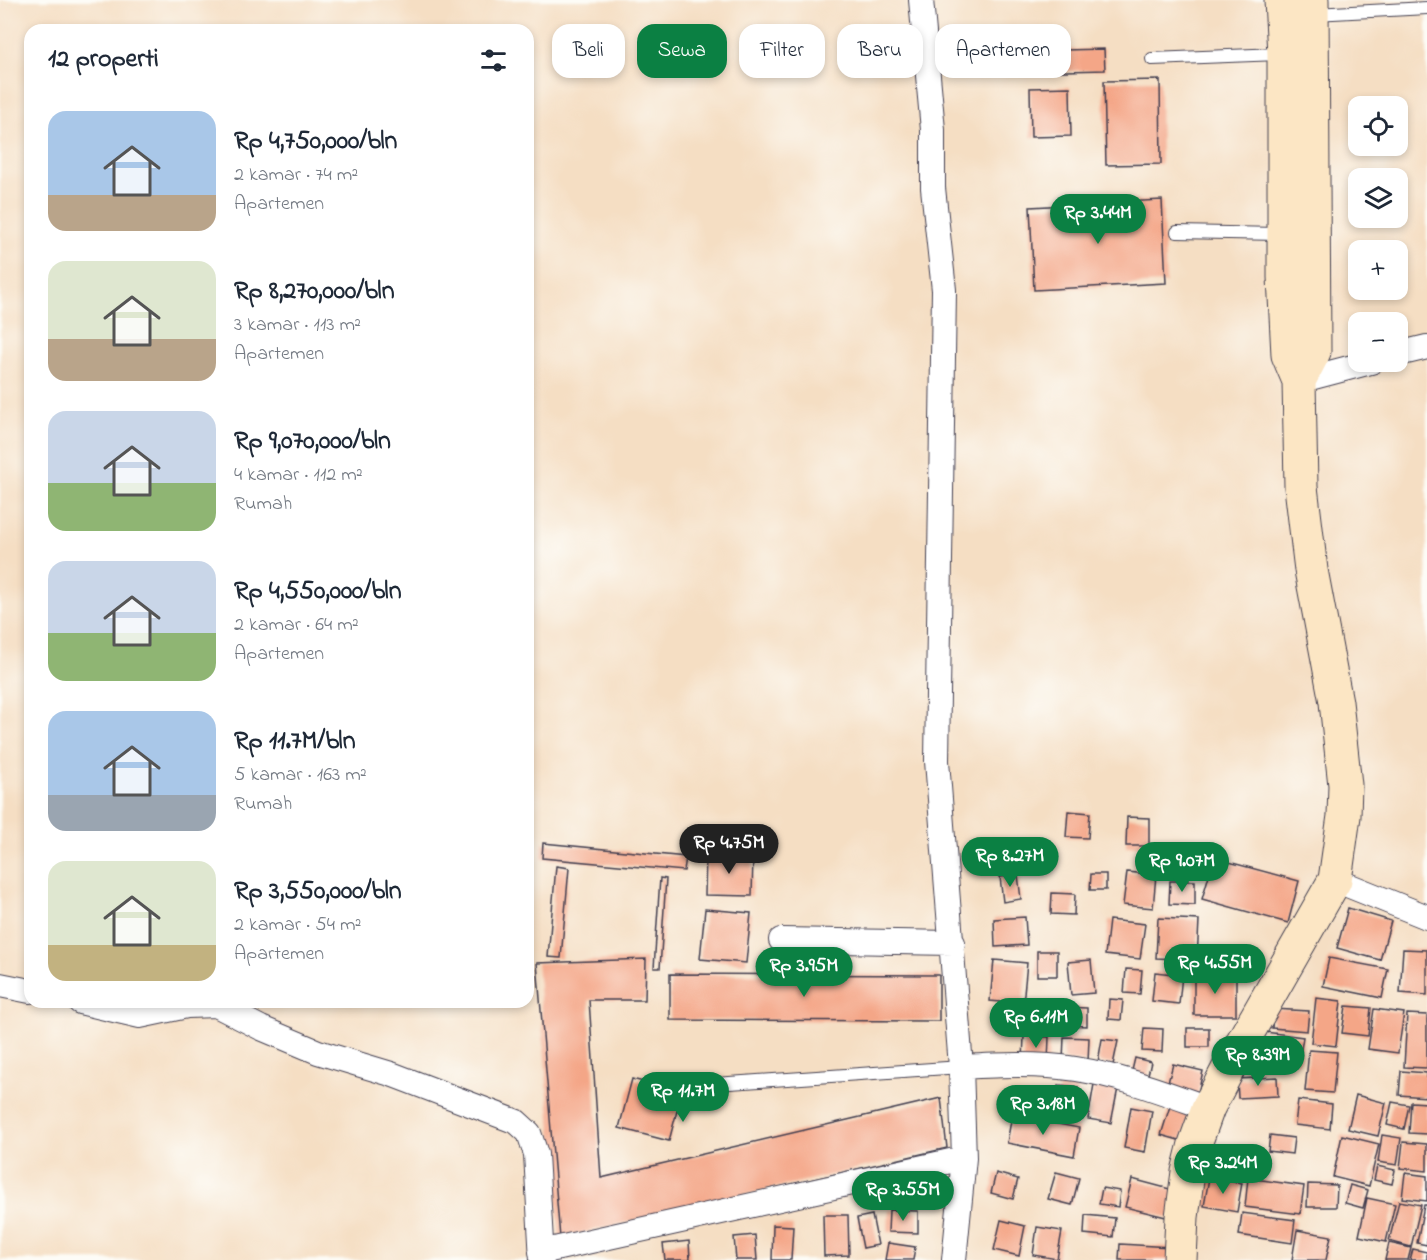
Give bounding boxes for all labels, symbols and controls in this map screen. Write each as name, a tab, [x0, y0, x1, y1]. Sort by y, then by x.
chip: Beli	[552, 24, 625, 78]
chip: Sewa	[637, 24, 727, 78]
chip: Filter	[739, 24, 825, 78]
chip: Baru	[837, 24, 923, 78]
chip: Apartemen	[935, 24, 1071, 78]
text: 12 properti	[48, 41, 159, 79]
icon: filters	[477, 44, 510, 77]
map controls	[1348, 96, 1408, 372]
button: locate	[1348, 96, 1408, 156]
text: Rp 4,750,000/bln	[234, 123, 397, 161]
icon: home	[96, 135, 168, 207]
text: 2 kamar · 74 m²	[234, 161, 358, 190]
button: layers	[1348, 168, 1408, 228]
text: Apartemen	[234, 190, 324, 219]
pin: Rp 3.44M	[1036, 194, 1160, 245]
text: Rp 3.44M	[1064, 199, 1132, 228]
button: +	[1348, 240, 1408, 300]
text: Rp 8,270,000/bln	[234, 273, 394, 311]
icon: home	[96, 285, 168, 357]
text: 3 kamar · 113 m²	[234, 311, 361, 340]
button: −	[1348, 312, 1408, 372]
text: Apartemen	[234, 340, 324, 369]
text: Rp 9,070,000/bln	[234, 423, 391, 461]
icon: home	[96, 435, 168, 507]
text: 4 kamar · 112 m²	[234, 461, 363, 490]
text: Rumah	[234, 490, 292, 519]
text: Rp 4,550,000/bln	[234, 573, 402, 611]
icon: home	[96, 585, 168, 657]
text: 2 kamar · 64 m²	[234, 611, 359, 640]
text: Apartemen	[234, 640, 324, 669]
text: Rp 11.7M/bln	[234, 723, 356, 761]
icon: home	[96, 735, 168, 807]
text: 5 kamar · 163 m²	[234, 761, 367, 790]
text: Rumah	[234, 790, 292, 819]
pin: Rp 4.75M	[667, 824, 791, 875]
text: Rp 4.75M	[693, 829, 765, 858]
pin: Rp 8.27M	[948, 837, 1072, 888]
text: Rp 8.27M	[976, 842, 1044, 871]
pin: Rp 9.07M	[1120, 842, 1244, 893]
text: Rp 9.07M	[1149, 847, 1215, 876]
text: Rp 3,550,000/bln	[234, 873, 402, 911]
icon: home	[96, 885, 168, 957]
text: 2 kamar · 54 m²	[234, 911, 361, 940]
text: Apartemen	[234, 940, 324, 969]
pin: Rp 4.55M	[1153, 944, 1277, 995]
pin: Rp 3.95M	[742, 947, 866, 998]
text: Rp 4.55M	[1178, 949, 1252, 978]
text: Rp 3.95M	[770, 952, 838, 981]
pin: Rp 6.11M	[974, 998, 1098, 1049]
text: Rp 6.11M	[1004, 1003, 1068, 1032]
pin: Rp 8.39M	[1196, 1036, 1320, 1087]
text: Rp 8.39M	[1226, 1041, 1290, 1070]
pin: Rp 11.7M	[621, 1072, 745, 1123]
text: Rp 11.7M	[651, 1077, 715, 1106]
pin: Rp 3.18M	[981, 1085, 1105, 1136]
text: Rp 3.18M	[1010, 1090, 1076, 1119]
pin: Rp 3.24M	[1161, 1144, 1285, 1195]
text: Rp 3.24M	[1188, 1149, 1258, 1178]
pin: Rp 3.55M	[841, 1171, 965, 1222]
text: Rp 3.55M	[866, 1176, 940, 1205]

